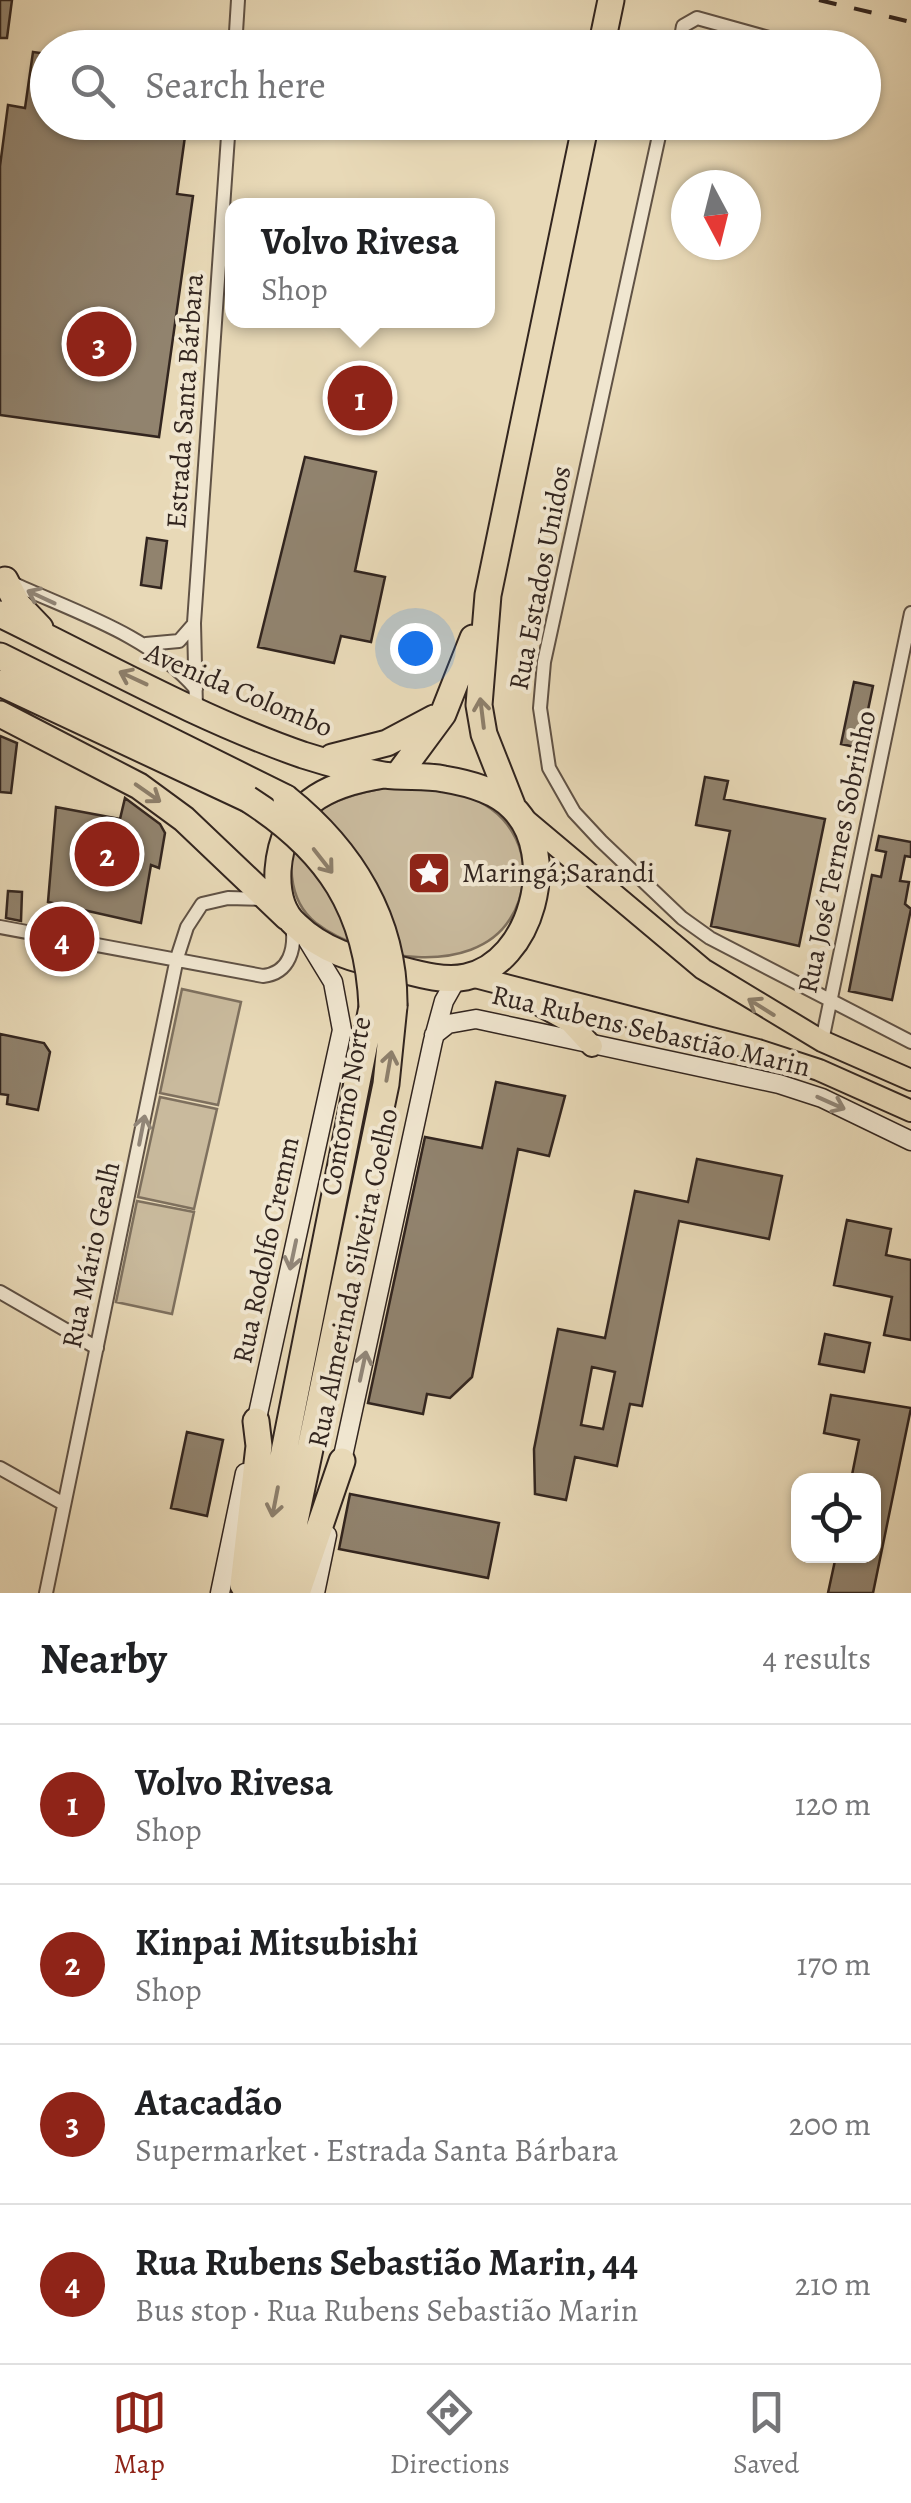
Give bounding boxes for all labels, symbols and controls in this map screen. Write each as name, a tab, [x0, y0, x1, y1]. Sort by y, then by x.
search box	[30, 30, 881, 140]
icon: search	[65, 58, 120, 113]
text: Search here	[145, 59, 326, 111]
north arrow	[671, 170, 761, 260]
popup	[225, 198, 495, 328]
text: Volvo Rivesa	[261, 215, 459, 267]
text: Shop	[261, 267, 328, 311]
street label: Estrada Santa Bárbara	[157, 272, 213, 530]
pin: 3	[66, 306, 132, 382]
pin: 1	[328, 360, 392, 436]
street label: Rua Estados Unidos	[500, 463, 580, 693]
one-way arrow	[27, 587, 57, 606]
your location	[390, 623, 441, 674]
street label: Avenida Colombo	[138, 633, 339, 747]
one-way arrow	[119, 668, 149, 687]
one-way arrow	[472, 698, 490, 730]
street label: Rua José Ternes Sobrinho	[788, 707, 886, 997]
one-way arrow	[133, 782, 161, 803]
pin: 2	[74, 816, 140, 892]
one-way arrow	[312, 847, 333, 874]
place icon: Maringá;Sarandi	[406, 850, 452, 896]
place label: Maringá;Sarandi	[462, 854, 655, 892]
pin: 4	[30, 902, 94, 976]
street label: Rua Rubens Sebastião Marin	[488, 976, 814, 1086]
one-way arrow	[747, 996, 776, 1017]
street label: Contorno Norte	[312, 1014, 380, 1198]
one-way arrow	[381, 1051, 400, 1083]
one-way arrow	[815, 1095, 846, 1113]
street label: Rua Almerinda Silveira Coelho	[298, 1105, 408, 1451]
one-way arrow	[134, 1114, 153, 1146]
street label: Rua Rodolfo Cremm	[223, 1133, 309, 1367]
street label: Rua Mário Gealh	[53, 1158, 129, 1352]
one-way arrow	[283, 1238, 301, 1270]
one-way arrow	[354, 1351, 373, 1383]
map controls	[791, 1473, 881, 1563]
button: locate	[791, 1473, 881, 1563]
one-way arrow	[265, 1485, 284, 1517]
text: Nearby	[40, 1630, 167, 1687]
text: 4 results	[762, 1636, 871, 1680]
text: Volvo Rivesa	[135, 1756, 333, 1808]
text: 1	[67, 1782, 78, 1826]
text: 120 m	[795, 1782, 871, 1826]
text: Shop	[135, 1808, 202, 1852]
text: Kinpai Mitsubishi	[135, 1916, 418, 1968]
text: 2	[65, 1942, 80, 1986]
text: 170 m	[797, 1942, 871, 1986]
text: Shop	[135, 1968, 202, 2012]
text: Atacadão	[135, 2076, 282, 2128]
text: 3	[66, 2102, 79, 2146]
text: 200 m	[789, 2102, 871, 2146]
text: Supermarket · Estrada Santa Bárbara	[135, 2128, 618, 2172]
text: Rua Rubens Sebastião Marin, 44	[135, 2236, 638, 2288]
text: 4	[65, 2262, 80, 2306]
text: 210 m	[795, 2262, 871, 2306]
text: Bus stop · Rua Rubens Sebastião Marin	[135, 2288, 638, 2332]
tab: Map	[112, 2385, 167, 2483]
tab: Directions	[390, 2385, 510, 2483]
tab: Saved	[733, 2385, 799, 2483]

